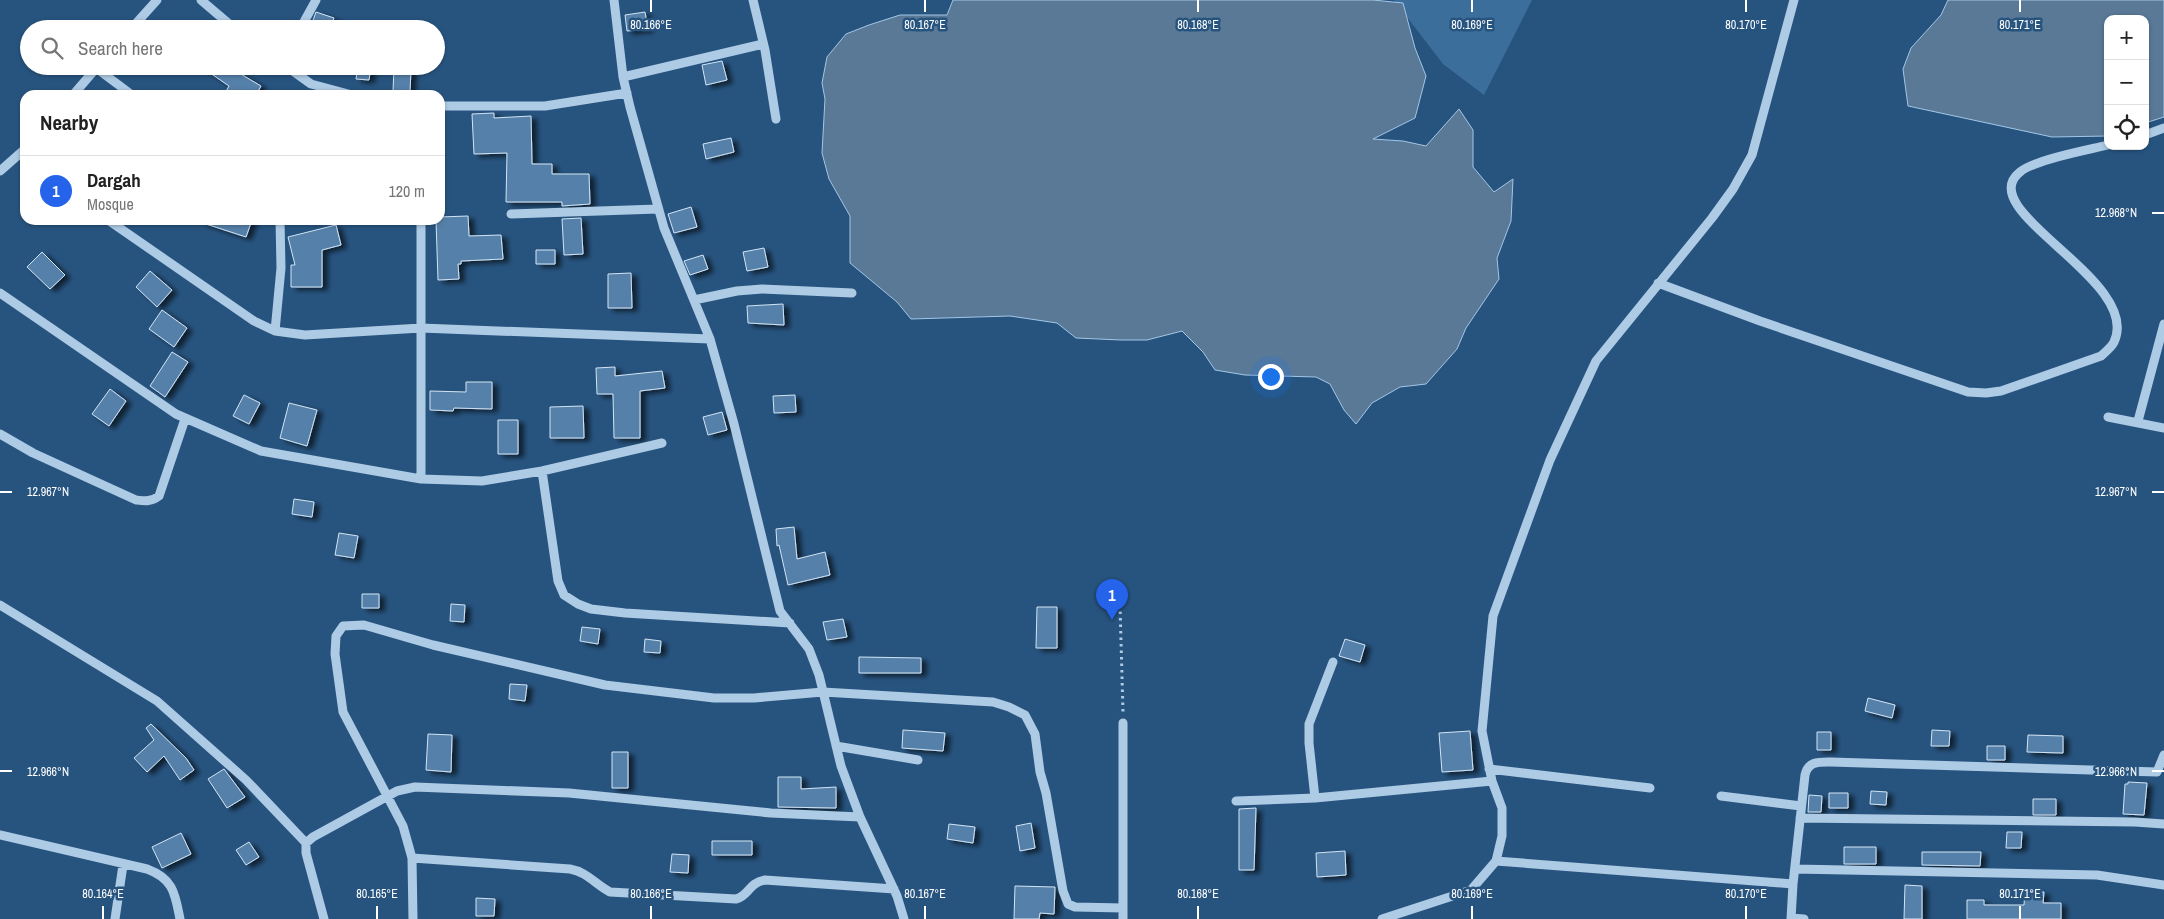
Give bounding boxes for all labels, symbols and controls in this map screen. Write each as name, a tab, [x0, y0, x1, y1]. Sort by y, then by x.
map controls	[2104, 15, 2149, 150]
button: +	[2104, 15, 2149, 60]
text: 80.166°E	[630, 17, 672, 33]
text: 80.167°E	[904, 17, 946, 33]
text: 80.168°E	[1177, 17, 1219, 33]
text: 80.169°E	[1451, 17, 1493, 33]
text: 80.170°E	[1725, 17, 1767, 33]
text: 80.171°E	[1999, 17, 2041, 33]
search box	[20, 20, 445, 75]
icon: search	[38, 34, 66, 62]
text: Search here	[78, 35, 163, 61]
button: −	[2104, 60, 2149, 105]
button: locate	[2104, 105, 2149, 150]
text: Nearby	[40, 108, 98, 137]
text: Dargah	[87, 167, 141, 193]
text: 1	[52, 180, 60, 202]
text: 120 m	[389, 180, 425, 202]
text: Mosque	[87, 193, 134, 215]
text: 12.968°N	[2095, 205, 2137, 221]
your location	[1258, 364, 1284, 390]
text: 12.967°N	[27, 484, 69, 500]
text: 12.967°N	[2095, 484, 2137, 500]
pin: 1	[1096, 579, 1128, 620]
text: 12.966°N	[27, 764, 69, 780]
text: 12.966°N	[2095, 764, 2137, 780]
text: 80.164°E	[82, 886, 124, 902]
text: 80.165°E	[356, 886, 398, 902]
text: 80.166°E	[630, 886, 672, 902]
text: 80.167°E	[904, 886, 946, 902]
text: 80.168°E	[1177, 886, 1219, 902]
text: 80.169°E	[1451, 886, 1493, 902]
text: 80.170°E	[1725, 886, 1767, 902]
text: 80.171°E	[1999, 886, 2041, 902]

